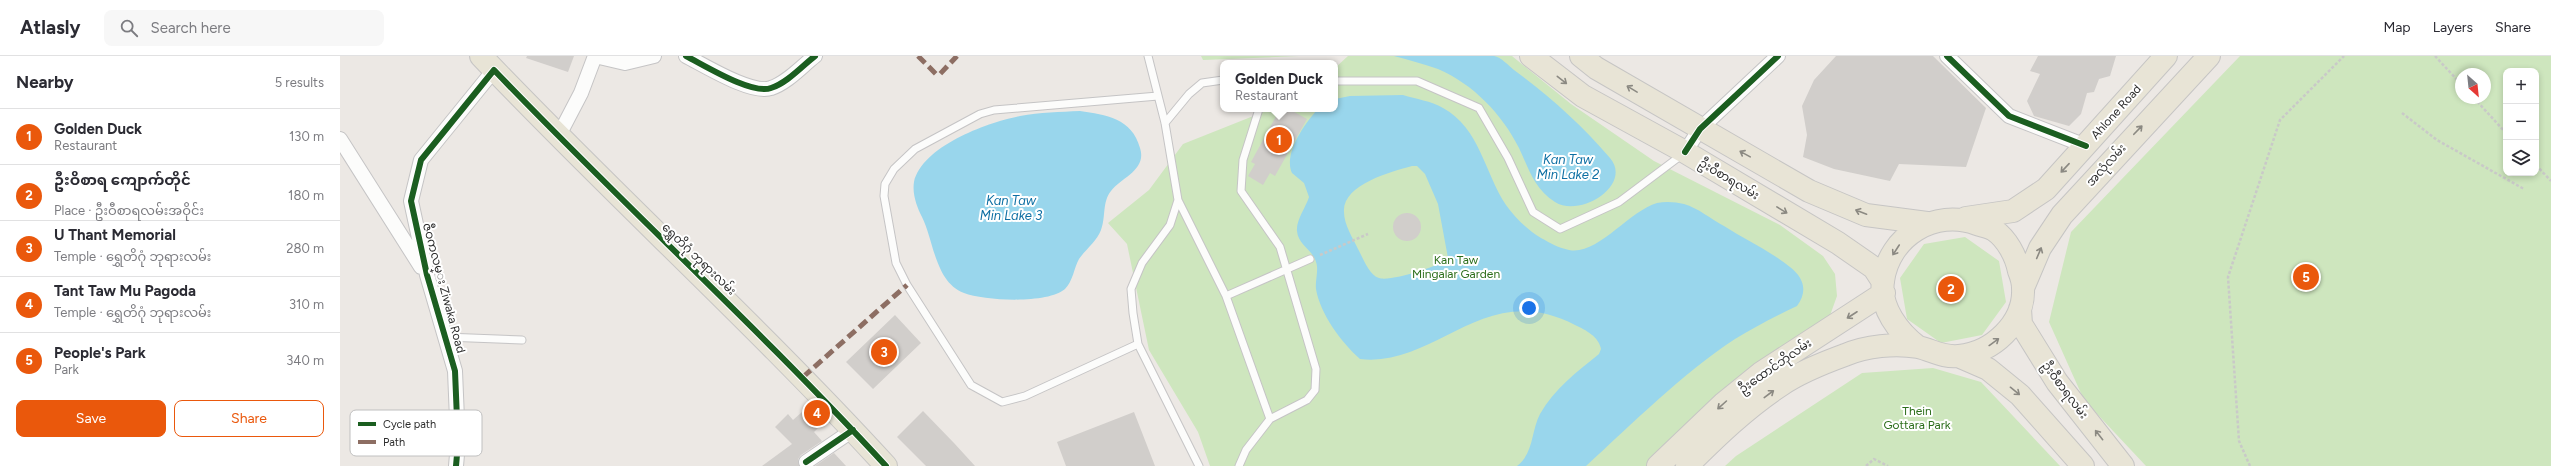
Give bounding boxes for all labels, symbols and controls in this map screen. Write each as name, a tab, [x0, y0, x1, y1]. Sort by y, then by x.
search box	[104, 10, 384, 46]
text: Atlasly	[20, 16, 80, 39]
icon: search	[118, 17, 140, 39]
text: Search here	[150, 19, 231, 37]
text: Map	[2383, 19, 2411, 36]
text: Layers	[2433, 19, 2473, 36]
text: Share	[2495, 19, 2531, 36]
popup	[1220, 60, 1338, 112]
north arrow	[2455, 68, 2491, 104]
map controls	[2503, 68, 2539, 176]
button: +	[2503, 68, 2539, 104]
text: Golden Duck	[1235, 70, 1323, 88]
text: Nearby	[16, 72, 74, 92]
text: 5 results	[275, 75, 324, 90]
one-way arrow	[1556, 76, 1567, 84]
street label: Ahlone Road	[2088, 82, 2144, 142]
one-way arrow	[1626, 85, 1638, 93]
text: Restaurant	[1235, 88, 1298, 103]
button: −	[2503, 104, 2539, 140]
text: Golden Duck	[54, 120, 142, 138]
pin: 1	[1266, 125, 1292, 155]
one-way arrow	[2133, 125, 2143, 135]
text: 1	[26, 129, 32, 144]
text: 130 m	[289, 129, 324, 144]
text: Restaurant	[54, 138, 117, 153]
street label: အလုံလမ်း	[2082, 140, 2131, 191]
button: layers	[2503, 140, 2539, 176]
one-way arrow	[1739, 150, 1751, 158]
water label: Kan Taw Min Lake 2	[1537, 152, 1600, 182]
street label: ဦးဝီစာရလမ်း	[1695, 154, 1763, 205]
one-way arrow	[2060, 163, 2070, 173]
text: ဦးဝိစာရ ကျောက်တိုင်	[54, 171, 191, 189]
text: 2	[25, 188, 33, 203]
text: 180 m	[288, 188, 324, 203]
water label: Kan Taw Min Lake 3	[980, 193, 1042, 223]
text: Place · ဦးဝီစာရလမ်းအဝိုင်း	[54, 203, 204, 218]
one-way arrow	[1776, 207, 1788, 215]
one-way arrow	[1855, 208, 1867, 216]
street label: ရွှေတိဂုံ ဘုရားလမ်း	[657, 219, 740, 300]
street label: ဇီဝကလမ္း Ziwaka Road	[418, 221, 470, 355]
text: U Thant Memorial	[54, 226, 176, 244]
text: 3	[25, 241, 33, 256]
text: 280 m	[286, 241, 324, 256]
one-way arrow	[1891, 244, 1899, 256]
one-way arrow	[2036, 247, 2043, 259]
text: Temple · ရွှေတိဂုံ ဘုရားလမ်း	[54, 249, 211, 264]
park label: Kan Taw Mingalar Garden	[1412, 253, 1500, 281]
pin: 5	[2293, 262, 2319, 292]
pin: 2	[1938, 274, 1964, 304]
text: Tant Taw Mu Pagoda	[54, 282, 196, 300]
text: 4	[25, 297, 33, 312]
text: 310 m	[289, 297, 324, 312]
your location	[1519, 298, 1539, 318]
text: Temple · ရွှေတိဂုံ ဘုရားလမ်း	[54, 305, 211, 320]
one-way arrow	[1847, 311, 1858, 319]
street label: ဦးထောင်ဘိုလမ်း	[1735, 334, 1816, 399]
pin: 3	[871, 337, 897, 367]
one-way arrow	[1989, 338, 2000, 346]
text: People's Park	[54, 344, 146, 362]
text: 5	[25, 353, 33, 368]
text: 340 m	[286, 353, 324, 368]
street label: ဦးဝီစာရလမ်း	[2037, 358, 2093, 423]
text: Park	[54, 362, 79, 377]
one-way arrow	[2009, 386, 2020, 395]
one-way arrow	[1763, 390, 1774, 399]
pin: 4	[804, 398, 830, 428]
button: Save	[16, 400, 166, 437]
button: Share	[174, 400, 324, 437]
one-way arrow	[1717, 400, 1727, 409]
park label: Thein Gottara Park	[1883, 404, 1951, 432]
legend	[350, 410, 482, 456]
text: Cycle path	[383, 418, 436, 431]
one-way arrow	[2095, 430, 2103, 441]
text: Path	[383, 436, 405, 449]

